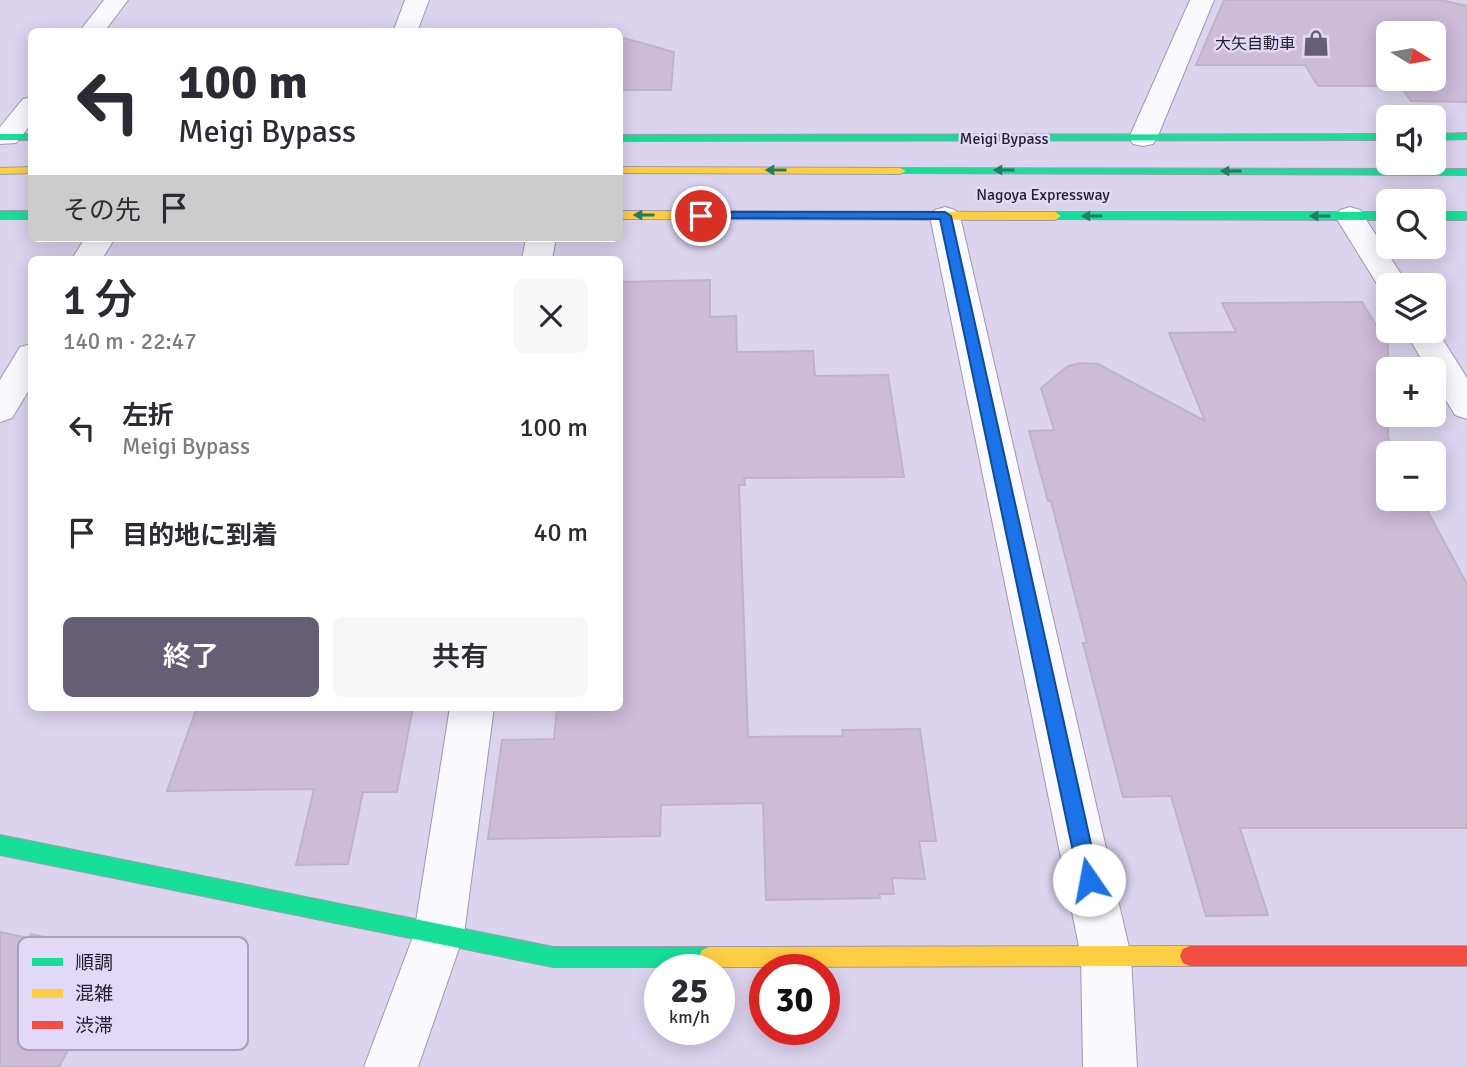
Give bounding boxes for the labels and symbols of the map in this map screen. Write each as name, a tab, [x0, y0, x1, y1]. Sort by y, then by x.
north arrow	[1376, 21, 1446, 91]
shop icon: 大矢自動車	[1301, 28, 1331, 58]
place label: 大矢自動車	[1215, 34, 1295, 54]
street label: Meigi Bypass	[959, 129, 1049, 149]
one-way arrow	[765, 164, 787, 176]
one-way arrow	[992, 164, 1014, 176]
one-way arrow	[1220, 165, 1242, 177]
street label: Nagoya Expressway	[976, 185, 1110, 205]
pin	[671, 186, 731, 246]
one-way arrow	[633, 210, 655, 221]
one-way arrow	[1081, 210, 1103, 222]
one-way arrow	[1308, 210, 1330, 222]
position arrow	[1052, 843, 1126, 917]
legend	[18, 937, 248, 1050]
text: 順調	[75, 951, 113, 975]
speed limit sign: 30	[749, 954, 840, 1045]
text: 混雑	[75, 982, 113, 1006]
text: 渋滞	[75, 1014, 113, 1038]

